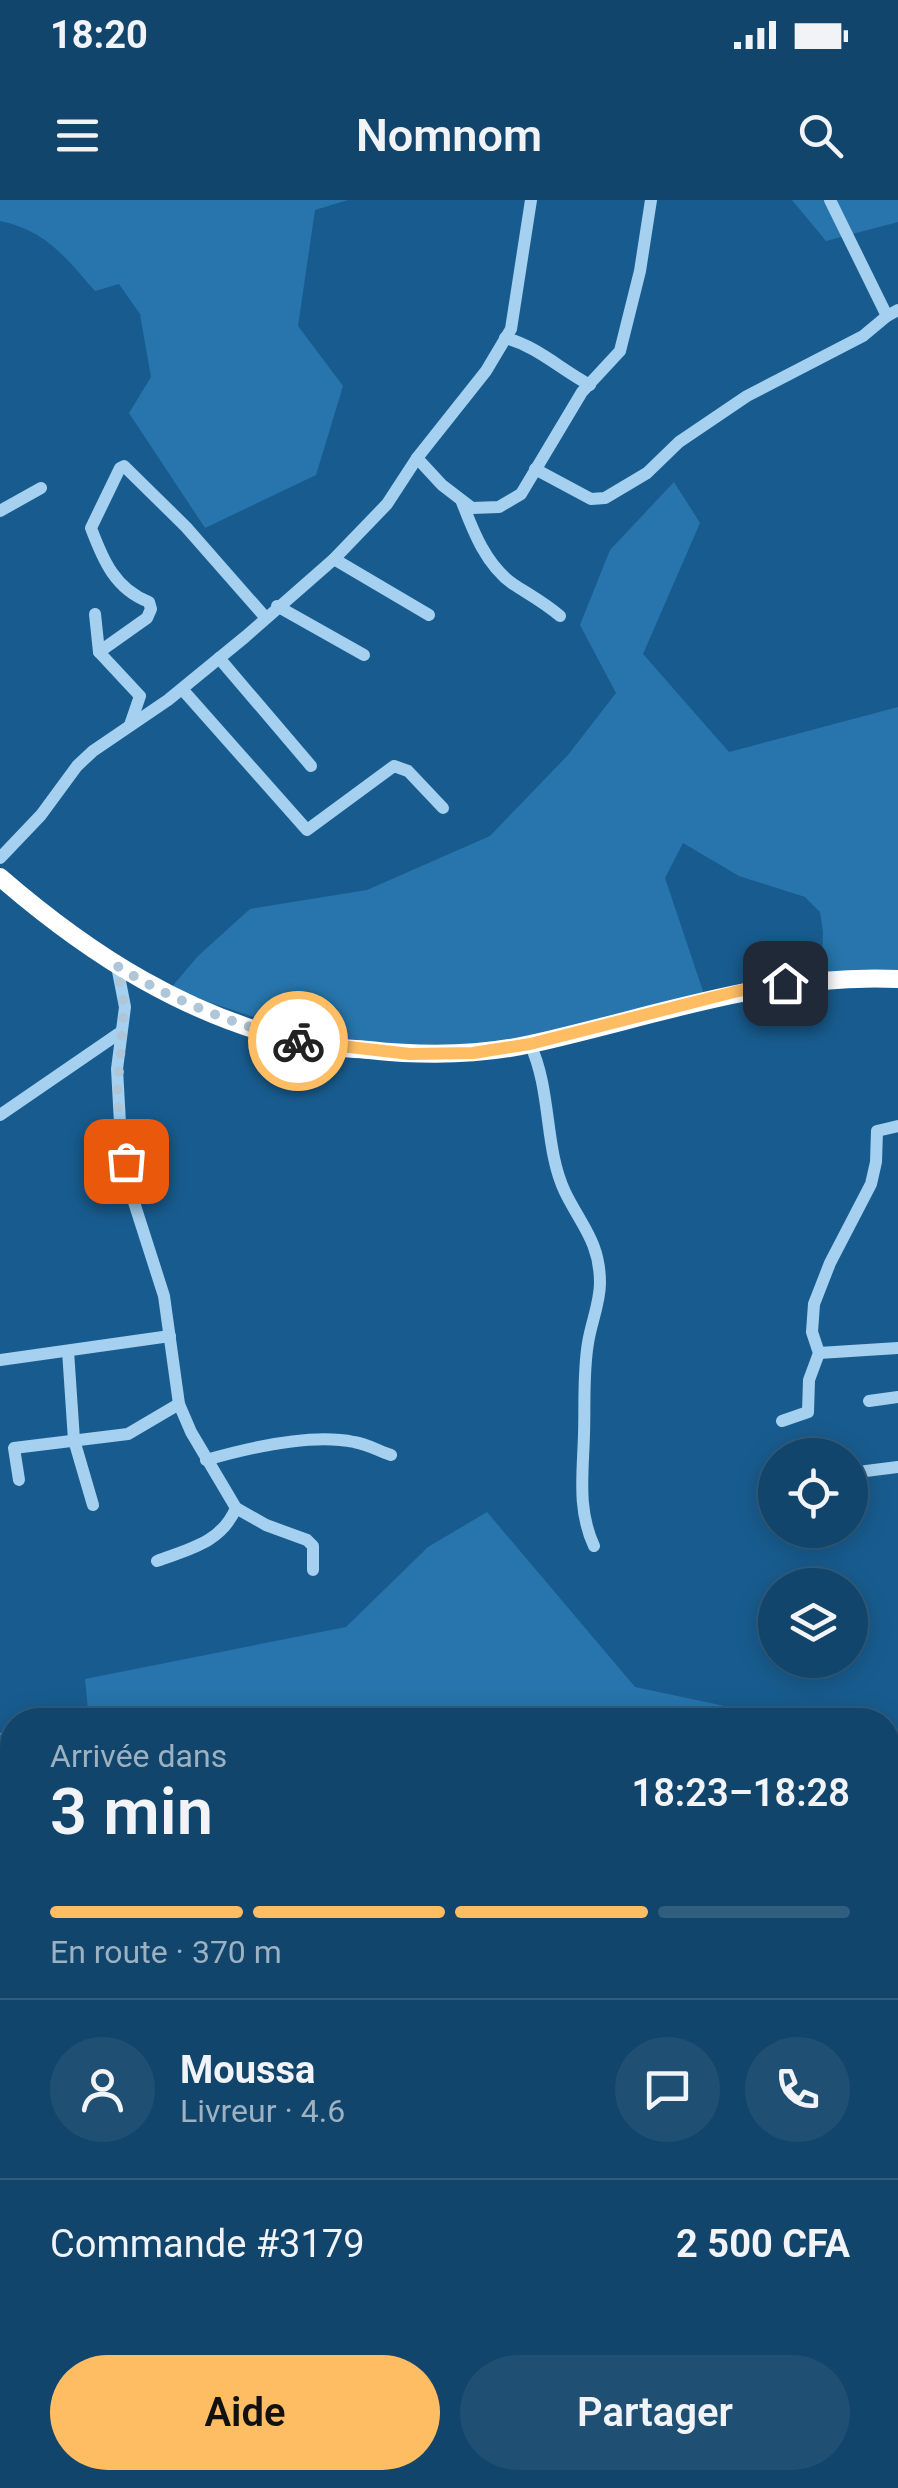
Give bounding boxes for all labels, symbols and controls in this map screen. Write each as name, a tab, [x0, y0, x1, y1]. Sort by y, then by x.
text: 18:20	[50, 13, 148, 57]
icon: menu	[50, 108, 105, 163]
icon: search	[793, 108, 848, 163]
text: Nomnom	[356, 109, 542, 162]
pin	[743, 941, 828, 1026]
icon: home	[758, 956, 813, 1011]
courier	[248, 991, 348, 1091]
icon: bike	[271, 1014, 326, 1069]
pin	[84, 1119, 169, 1204]
icon: bag	[99, 1134, 154, 1189]
map controls	[758, 1438, 868, 1678]
button: locate	[758, 1438, 868, 1548]
button: layers	[758, 1568, 868, 1678]
text: Arrivée dans	[50, 1737, 227, 1775]
text: 18:23–18:28	[631, 1771, 850, 1815]
text: 3 min	[50, 1774, 213, 1850]
text: En route · 370 m	[50, 1933, 282, 1971]
button: person	[50, 2037, 155, 2142]
button: chat	[615, 2037, 720, 2142]
button: phone	[745, 2037, 850, 2142]
text: Moussa	[180, 2048, 315, 2092]
text: Livreur · 4.6	[180, 2092, 345, 2130]
text: Commande #3179	[50, 2222, 365, 2266]
text: 2 500 CFA	[676, 2222, 850, 2266]
button: Aide	[50, 2355, 440, 2470]
button: Partager	[460, 2355, 850, 2470]

